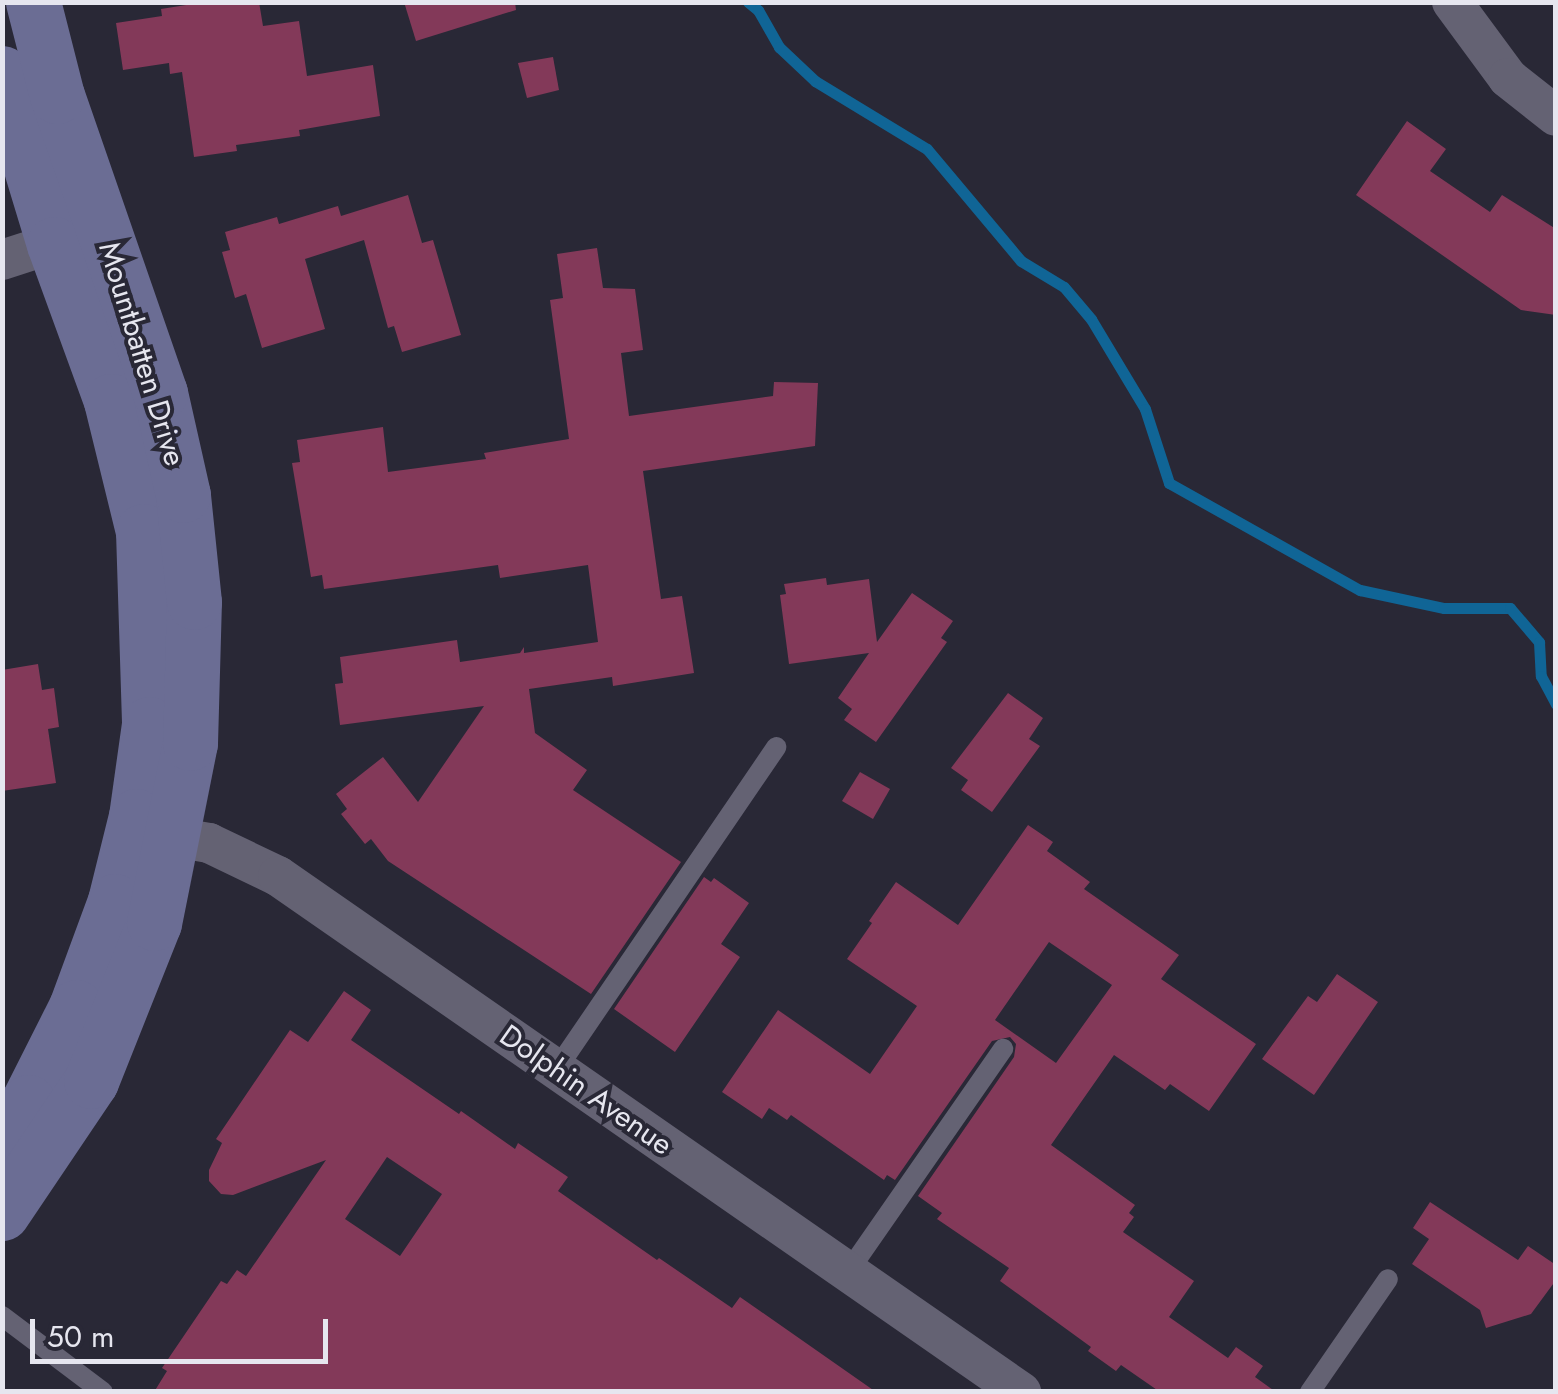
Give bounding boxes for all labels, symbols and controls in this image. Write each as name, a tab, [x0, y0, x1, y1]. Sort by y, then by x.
street label: Mountbatten Drive	[91, 238, 193, 470]
street label: Dolphin Avenue	[493, 1017, 679, 1163]
scale bar	[35, 1299, 332, 1361]
text: 50 m	[47, 1315, 114, 1358]

